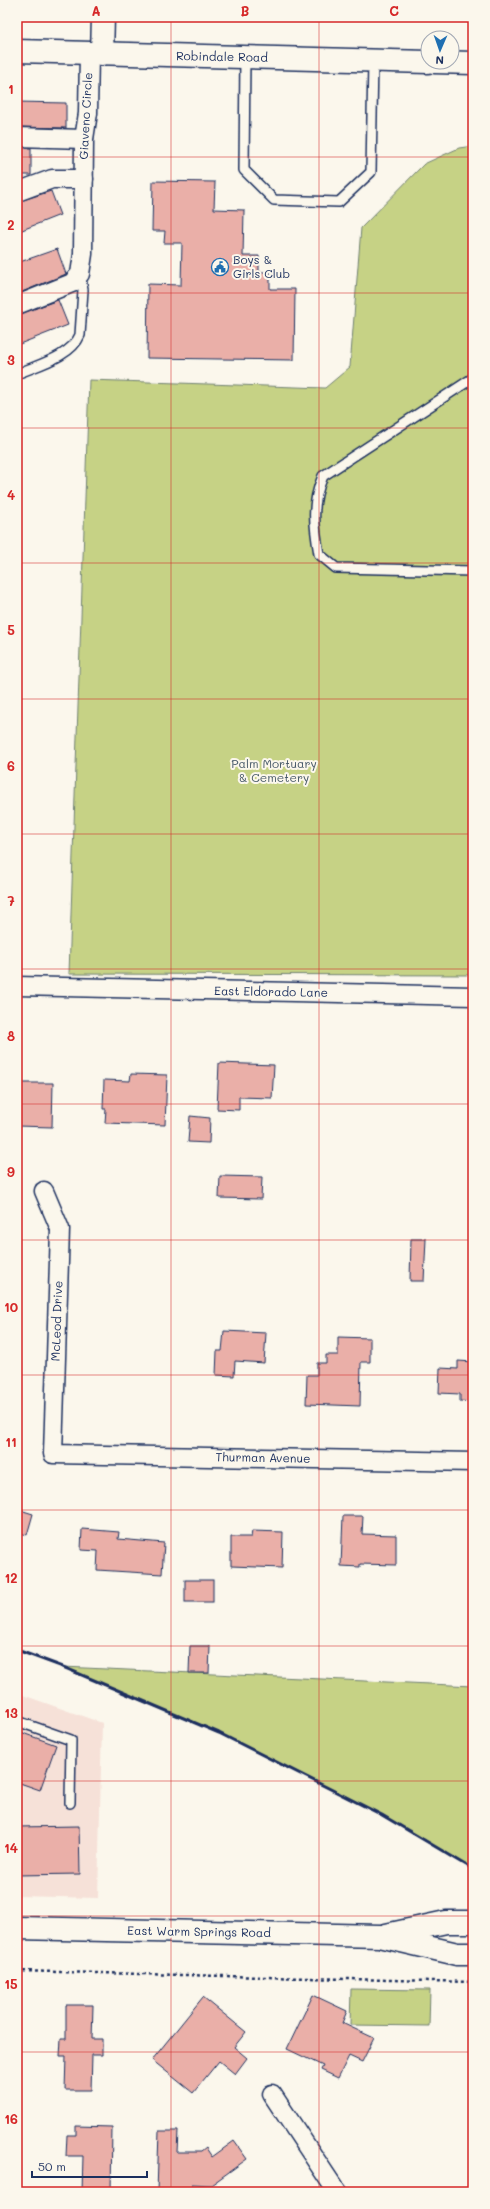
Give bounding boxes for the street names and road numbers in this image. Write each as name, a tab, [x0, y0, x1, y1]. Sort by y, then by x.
street label: Robindale Road	[176, 47, 269, 65]
street label: Giaveno Circle	[75, 72, 95, 160]
street label: East Eldorado Lane	[214, 982, 328, 1000]
street label: McLeod Drive	[47, 1280, 65, 1362]
street label: Thurman Avenue	[215, 1448, 311, 1466]
street label: East Warm Springs Road	[127, 1922, 271, 1940]

